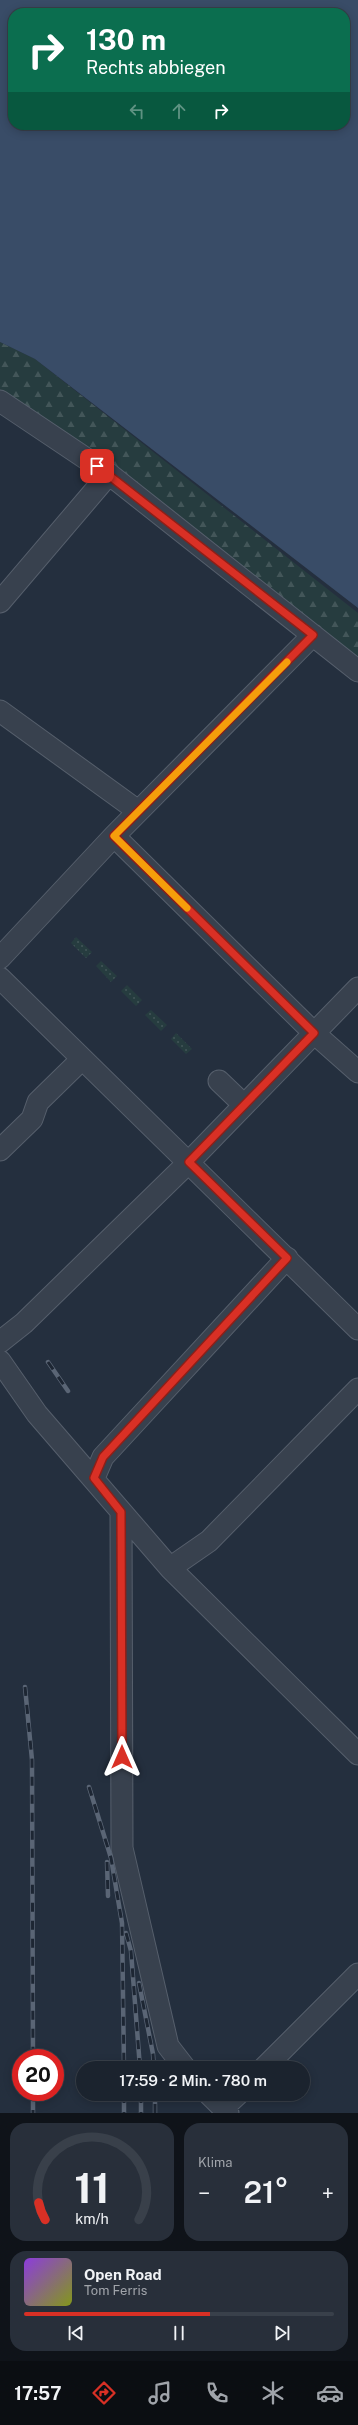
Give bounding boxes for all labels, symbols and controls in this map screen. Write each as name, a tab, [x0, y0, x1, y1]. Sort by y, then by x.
text: 130 m	[86, 23, 166, 56]
icon: right	[20, 24, 72, 76]
text: Rechts abbiegen	[86, 57, 226, 78]
icon: left	[126, 100, 148, 122]
icon: ahead	[168, 100, 190, 122]
icon: right	[210, 100, 232, 122]
pin	[80, 449, 114, 483]
icon: arrive	[86, 455, 108, 477]
position arrow	[101, 1736, 143, 1778]
speed limit sign: 20	[12, 2049, 64, 2101]
text: 17:59 · 2 Min. · 780 m	[119, 2072, 267, 2089]
text: Klima	[198, 2155, 232, 2170]
text: 11	[74, 2163, 110, 2212]
text: 21°	[243, 2174, 289, 2210]
text: −	[198, 2180, 210, 2206]
text: +	[322, 2180, 334, 2206]
text: km/h	[75, 2210, 109, 2227]
text: Open Road	[84, 2266, 162, 2283]
text: Tom Ferris	[84, 2283, 147, 2298]
icon: previous	[65, 2322, 87, 2344]
icon: pause	[168, 2322, 190, 2344]
icon: next	[271, 2322, 293, 2344]
icon: directions	[90, 2379, 118, 2407]
icon: music	[146, 2379, 174, 2407]
icon: phone	[203, 2379, 231, 2407]
icon: climate	[259, 2379, 287, 2407]
icon: car	[316, 2379, 344, 2407]
text: 17:57	[14, 2383, 61, 2404]

